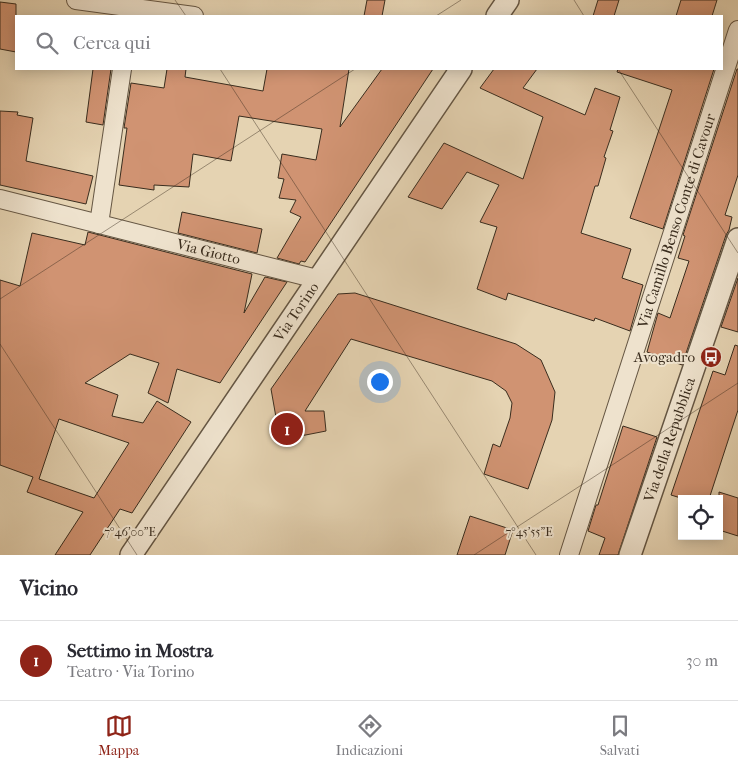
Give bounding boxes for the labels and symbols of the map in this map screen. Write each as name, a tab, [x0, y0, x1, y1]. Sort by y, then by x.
street label: Via Camillo Benso Conte di Cavour	[633, 111, 720, 331]
street label: Via Giotto	[174, 235, 243, 268]
street label: Via Torino	[269, 278, 323, 346]
bus stop icon: Avogadro	[699, 345, 723, 369]
place label: Avogadro	[633, 348, 695, 366]
your location	[367, 369, 393, 395]
street label: Via della Repubblica	[640, 374, 699, 505]
pin: 1	[271, 410, 303, 448]
text: 7°46'00"E	[104, 525, 156, 539]
text: 7°45'55"E	[506, 525, 553, 539]

